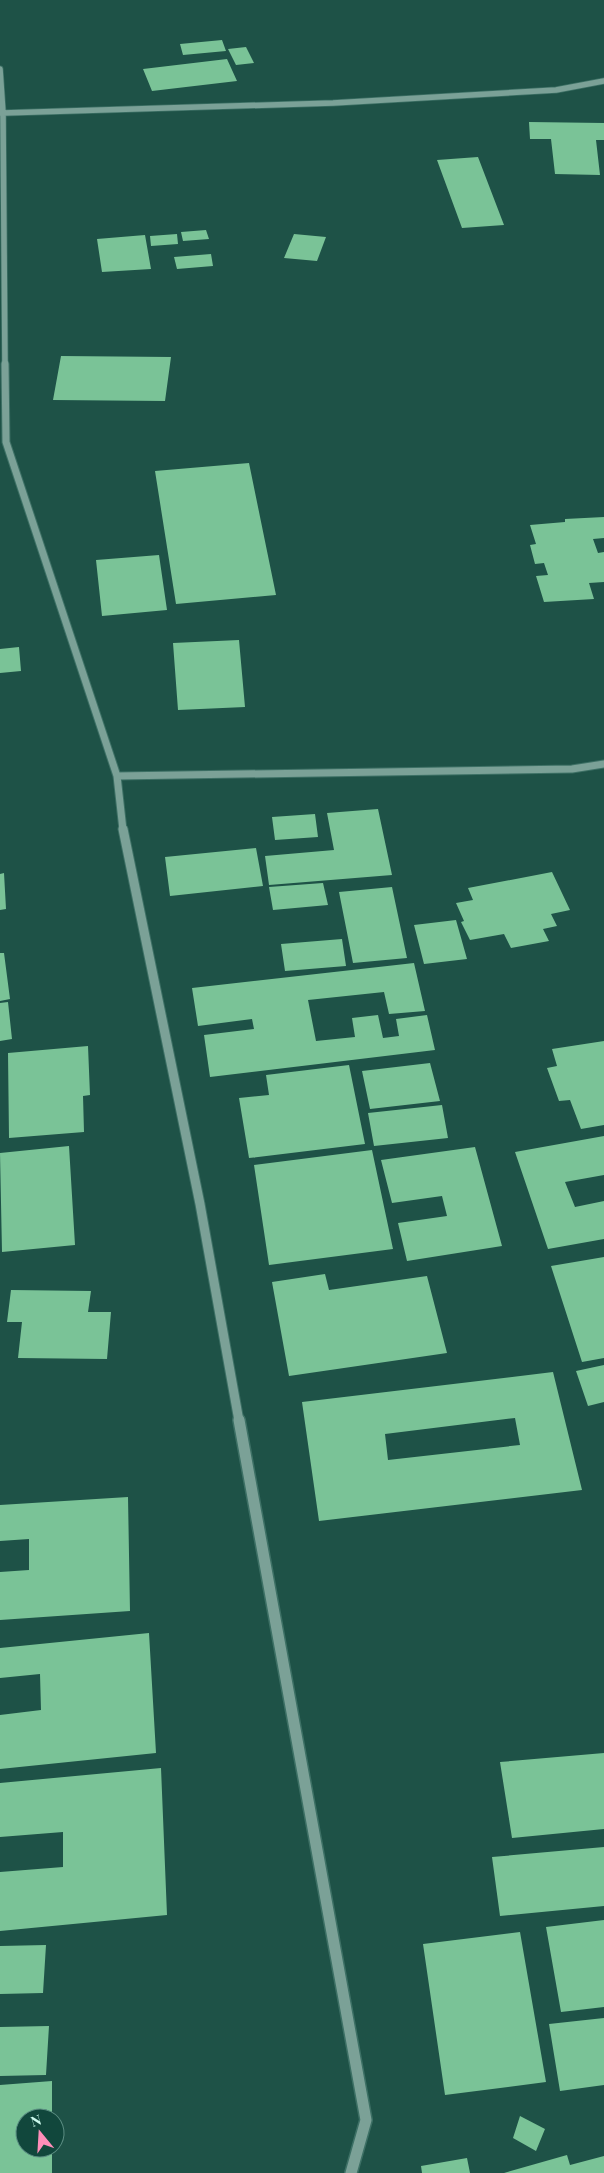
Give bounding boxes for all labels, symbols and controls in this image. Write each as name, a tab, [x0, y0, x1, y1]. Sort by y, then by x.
north arrow	[15, 2108, 65, 2158]
text: N	[28, 2110, 44, 2131]

